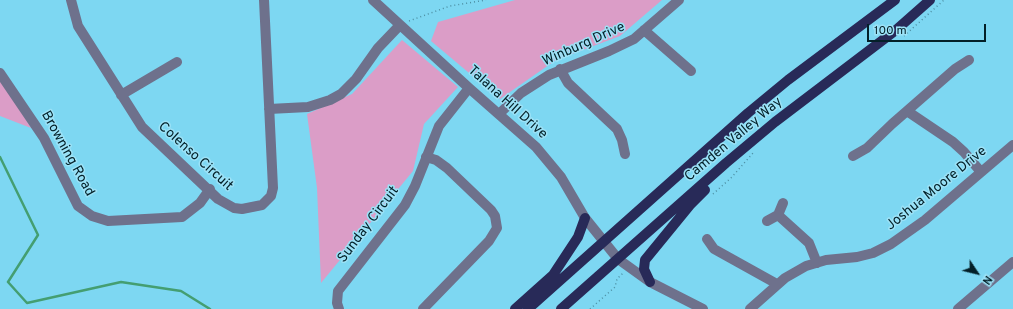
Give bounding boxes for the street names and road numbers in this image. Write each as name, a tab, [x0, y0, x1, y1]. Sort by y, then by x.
street label: Winburg Drive	[540, 19, 628, 71]
street label: Talana Hill Drive	[464, 63, 550, 143]
street label: Camden Valley Way	[682, 94, 786, 186]
street label: Browning Road	[37, 108, 97, 200]
street label: Colenso Circuit	[154, 119, 236, 195]
street label: Joshua Moore Drive	[883, 143, 991, 235]
street label: Sunday Circuit	[335, 183, 403, 267]

